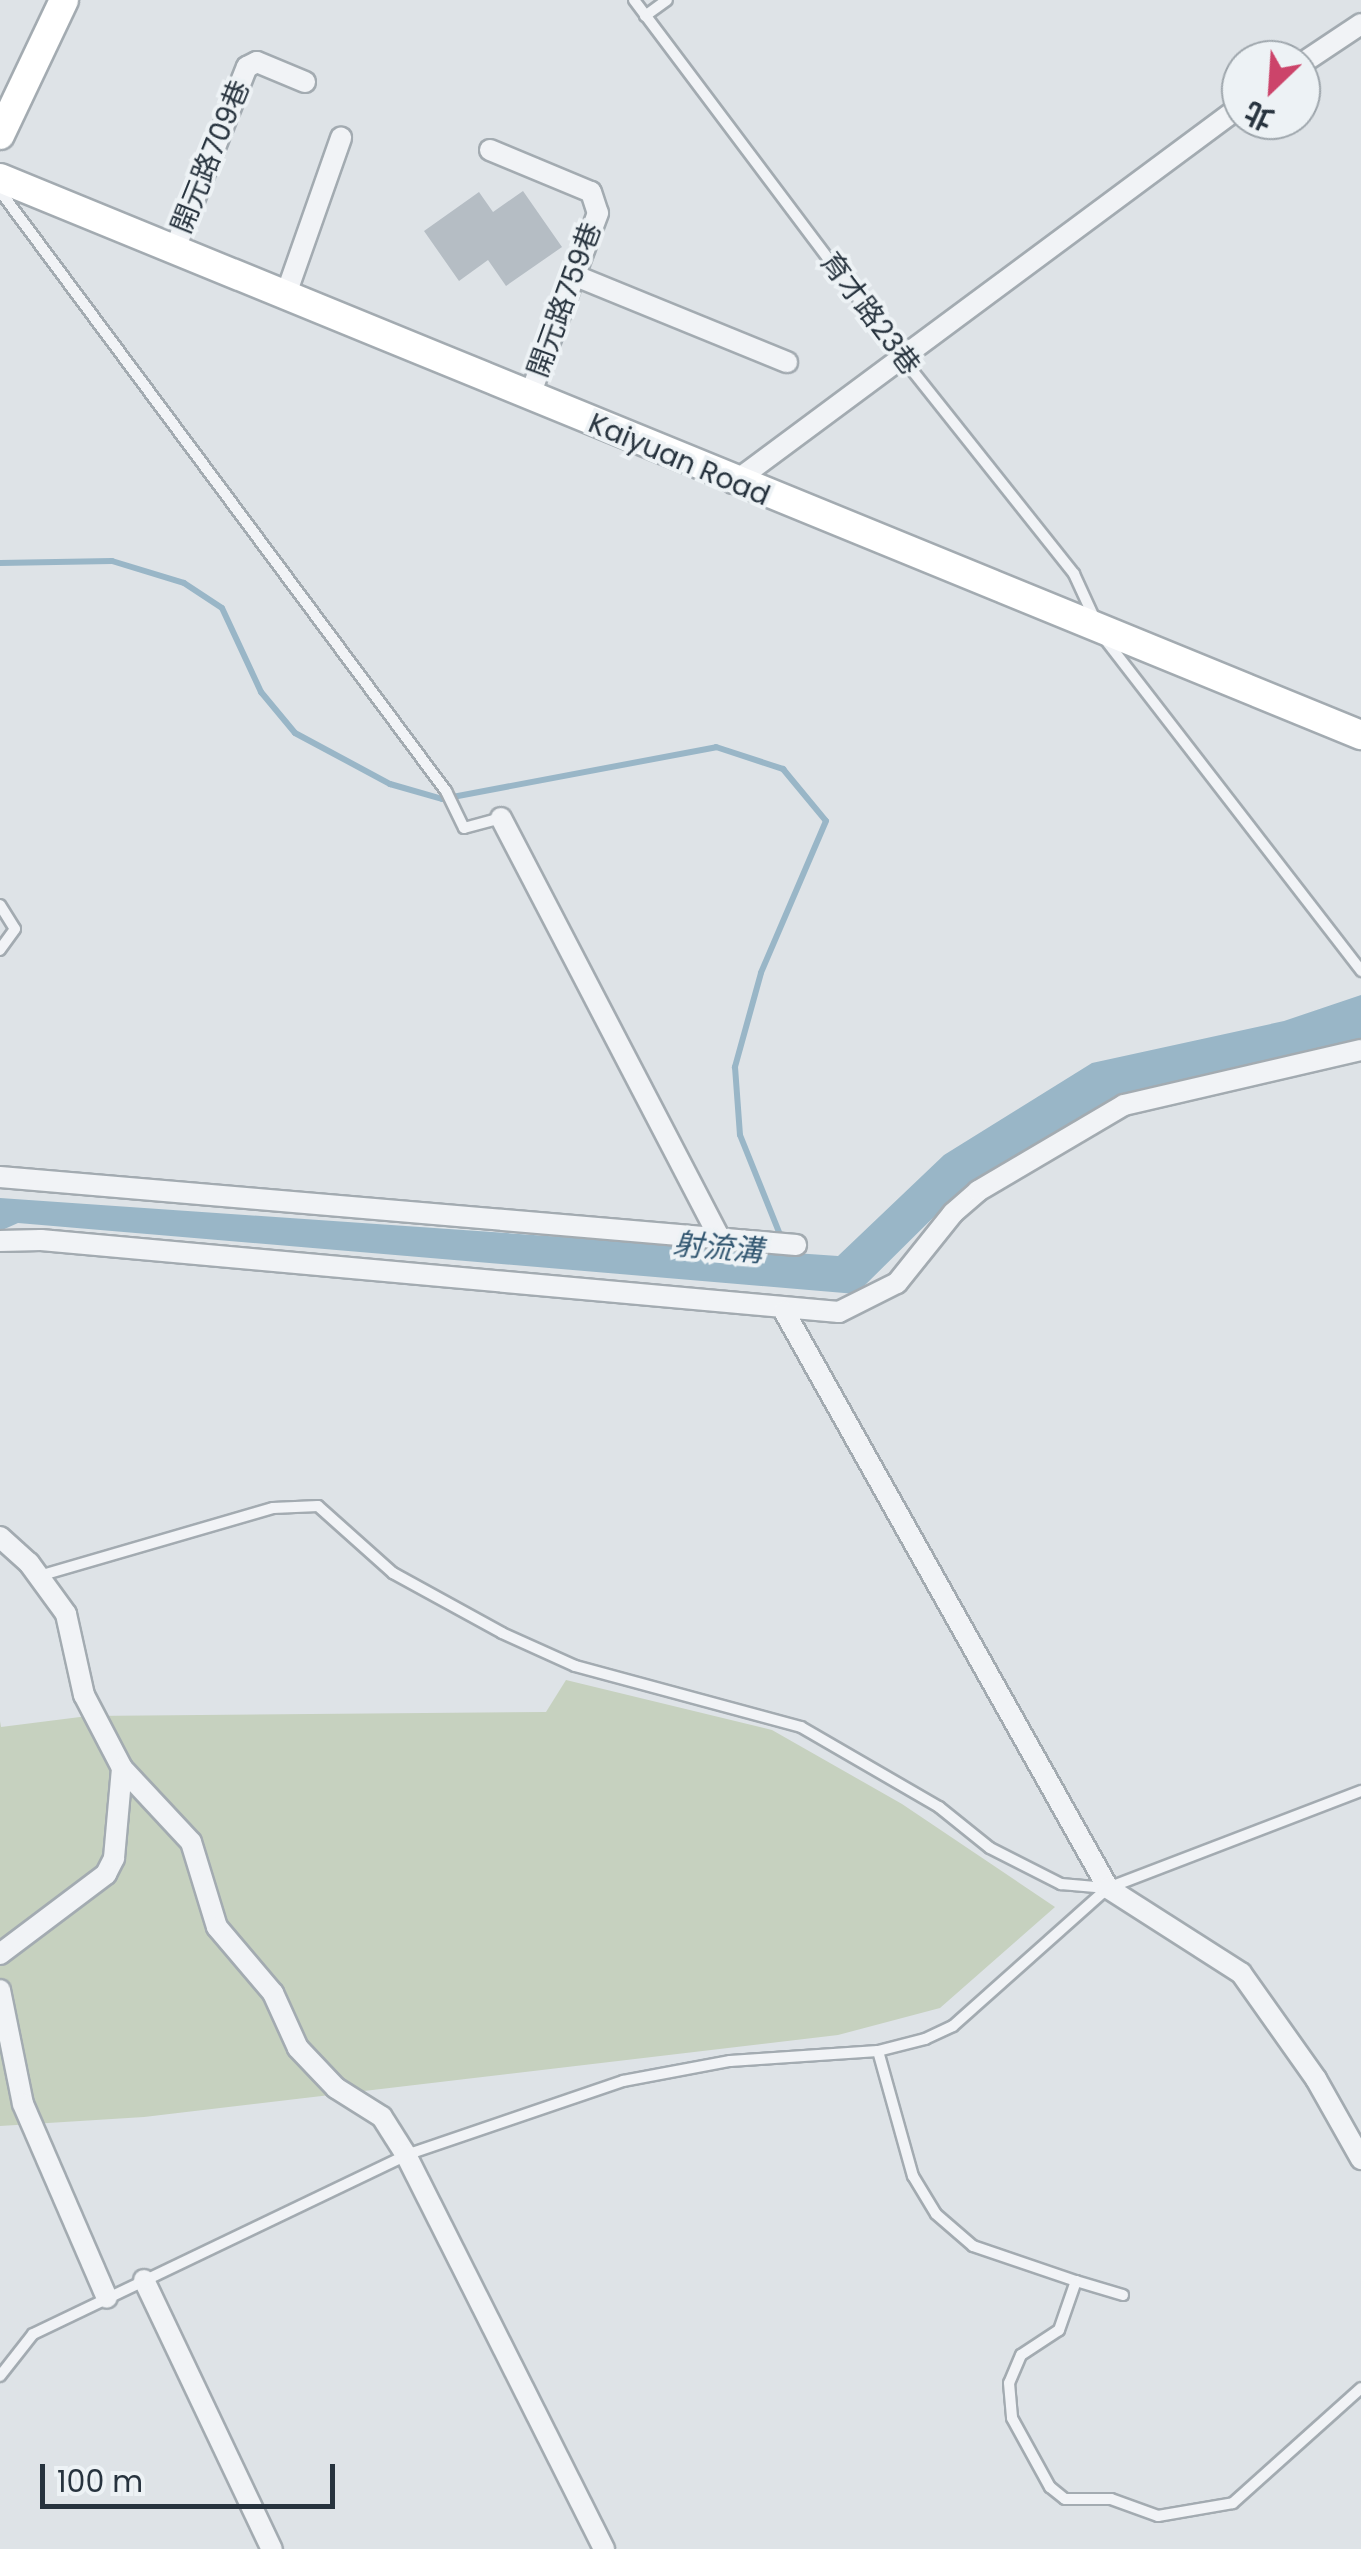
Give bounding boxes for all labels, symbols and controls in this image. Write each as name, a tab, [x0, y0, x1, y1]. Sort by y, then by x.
north arrow	[1221, 40, 1321, 140]
street label: 開元路709巷	[165, 75, 257, 239]
text: 北	[1238, 92, 1280, 139]
street label: 開元路759巷	[521, 218, 609, 382]
street label: 育才路23巷	[813, 246, 927, 382]
street label: Kaiyuan Road	[583, 407, 775, 513]
water label: 射流溝	[672, 1226, 764, 1270]
scale bar	[45, 2444, 340, 2506]
text: 100 m	[57, 2460, 143, 2503]

